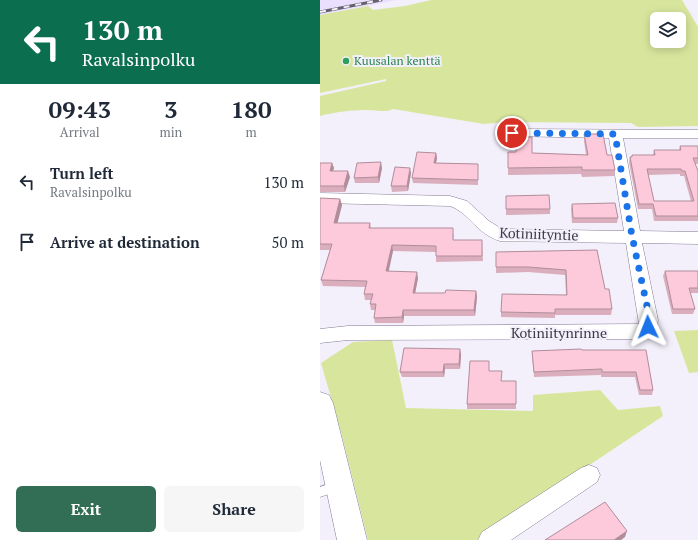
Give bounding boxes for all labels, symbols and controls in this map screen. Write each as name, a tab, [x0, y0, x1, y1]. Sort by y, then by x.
text: 130 m	[82, 11, 163, 48]
map controls	[650, 12, 686, 48]
button: layers	[650, 12, 686, 48]
icon: left	[16, 16, 68, 68]
text: Ravalsinpolku	[82, 47, 195, 71]
place label: Kuusalan kenttä	[354, 53, 441, 68]
marker: Kuusalan kenttä	[341, 56, 351, 66]
text: 09:43	[48, 93, 111, 125]
text: 3	[164, 93, 178, 125]
text: 180	[231, 93, 271, 125]
pin	[495, 116, 529, 150]
icon: arrive	[501, 122, 523, 144]
text: Arrival	[60, 123, 100, 141]
text: min	[159, 123, 182, 141]
text: m	[246, 123, 257, 141]
text: Turn left	[50, 163, 114, 183]
icon: left	[16, 171, 38, 193]
text: 130 m	[263, 172, 304, 192]
text: Ravalsinpolku	[50, 183, 132, 201]
street label: Kotiniityntie	[499, 223, 579, 244]
icon: arrive	[16, 231, 38, 253]
text: Arrive at destination	[50, 232, 200, 252]
text: 50 m	[271, 232, 304, 252]
position arrow	[627, 306, 669, 348]
street label: Kotiniitynrinne	[511, 323, 607, 342]
button: Exit	[16, 486, 156, 532]
button: Share	[164, 486, 304, 532]

